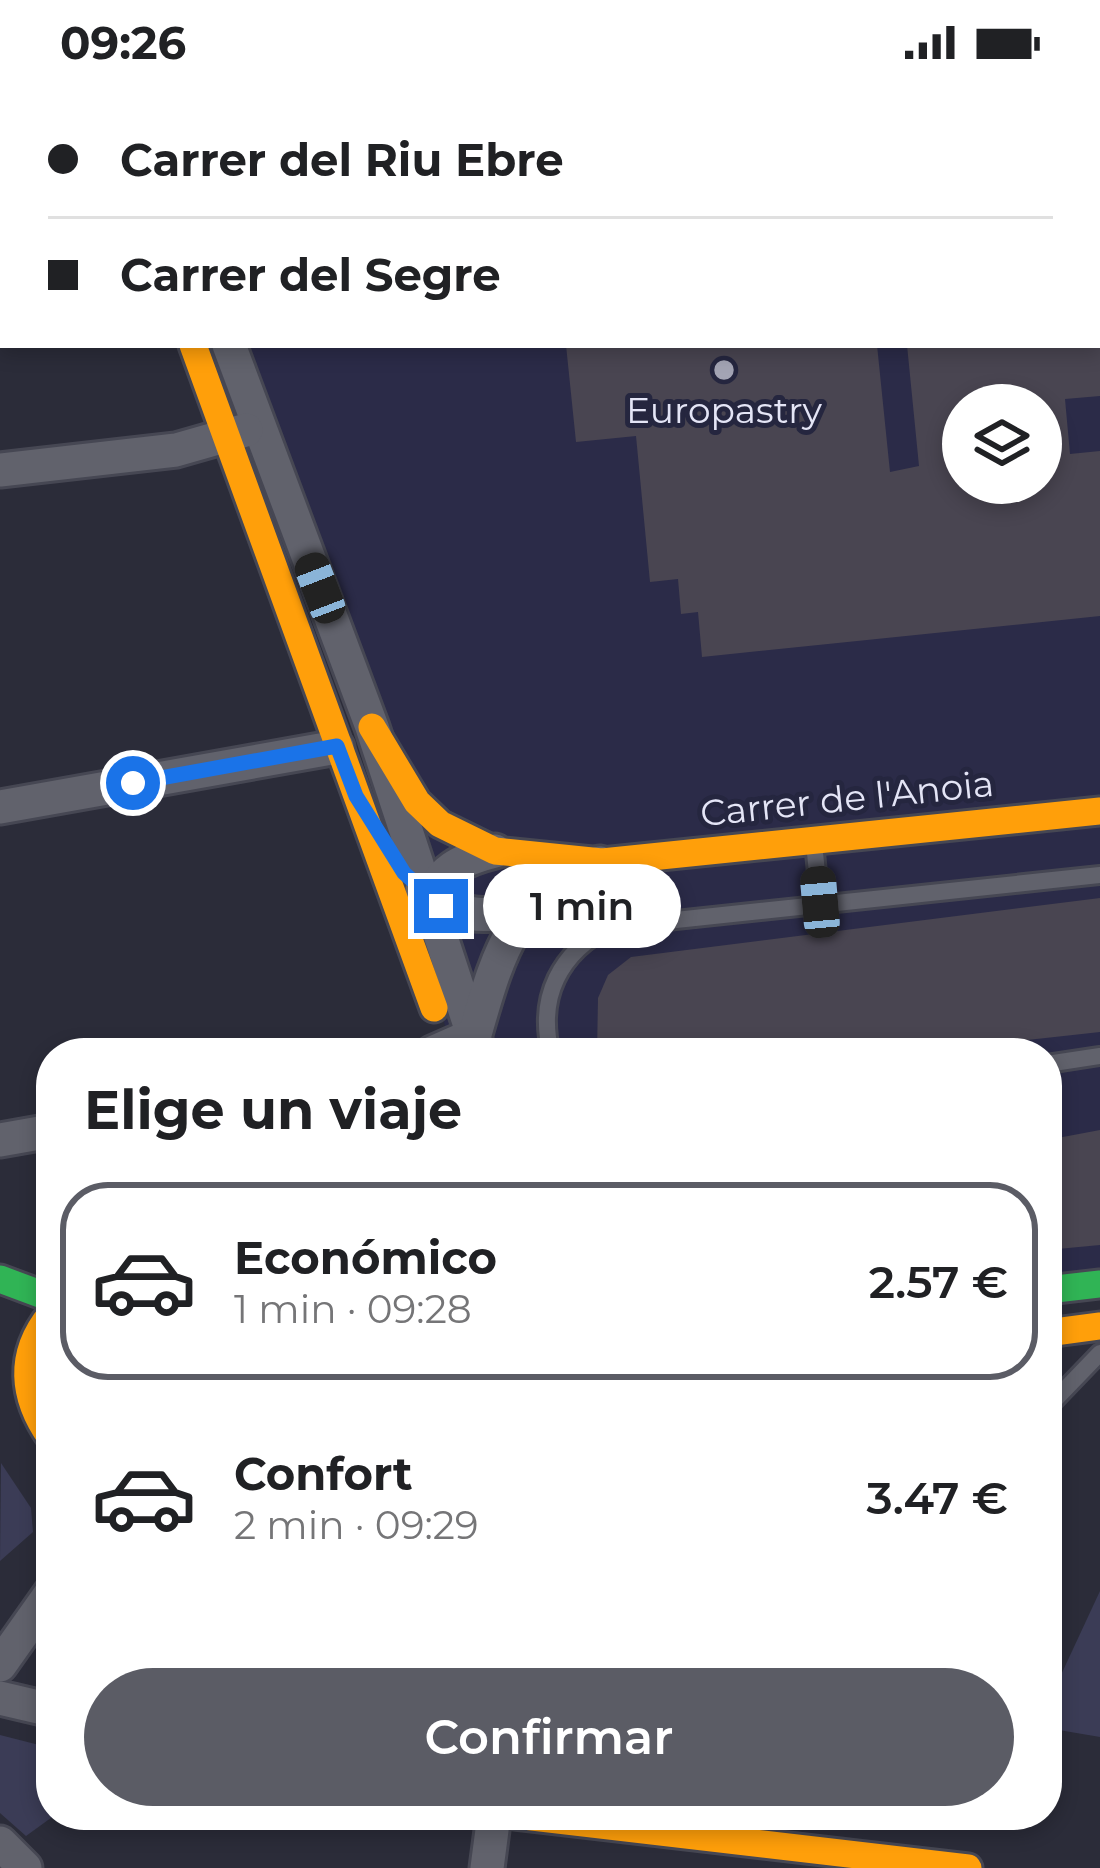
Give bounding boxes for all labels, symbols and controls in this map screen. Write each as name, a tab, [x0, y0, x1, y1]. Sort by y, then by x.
text: 09:26	[60, 15, 186, 70]
text: Carrer del Riu Ebre	[120, 132, 564, 187]
text: Carrer del Segre	[120, 247, 501, 302]
marker: Europastry	[711, 357, 737, 383]
map controls	[942, 384, 1062, 504]
button: layers	[942, 384, 1062, 504]
place label: Europastry	[626, 388, 822, 432]
car	[290, 548, 350, 628]
route start	[106, 756, 160, 810]
street label: Carrer de l'Anoia	[698, 761, 996, 835]
callout: 1 min	[483, 864, 681, 948]
car	[799, 865, 841, 939]
route end	[414, 879, 468, 933]
text: 1 min	[530, 882, 634, 930]
text: Elige un viaje	[84, 1077, 462, 1143]
icon: car	[90, 1227, 198, 1335]
text: Económico	[234, 1230, 497, 1285]
text: 2.57 €	[869, 1254, 1008, 1309]
text: 1 min · 09:28	[234, 1285, 472, 1333]
icon: car	[90, 1443, 198, 1551]
text: Confort	[234, 1446, 413, 1501]
text: 3.47 €	[867, 1470, 1008, 1525]
text: 2 min · 09:29	[234, 1501, 479, 1549]
button: Confirmar	[84, 1668, 1014, 1806]

